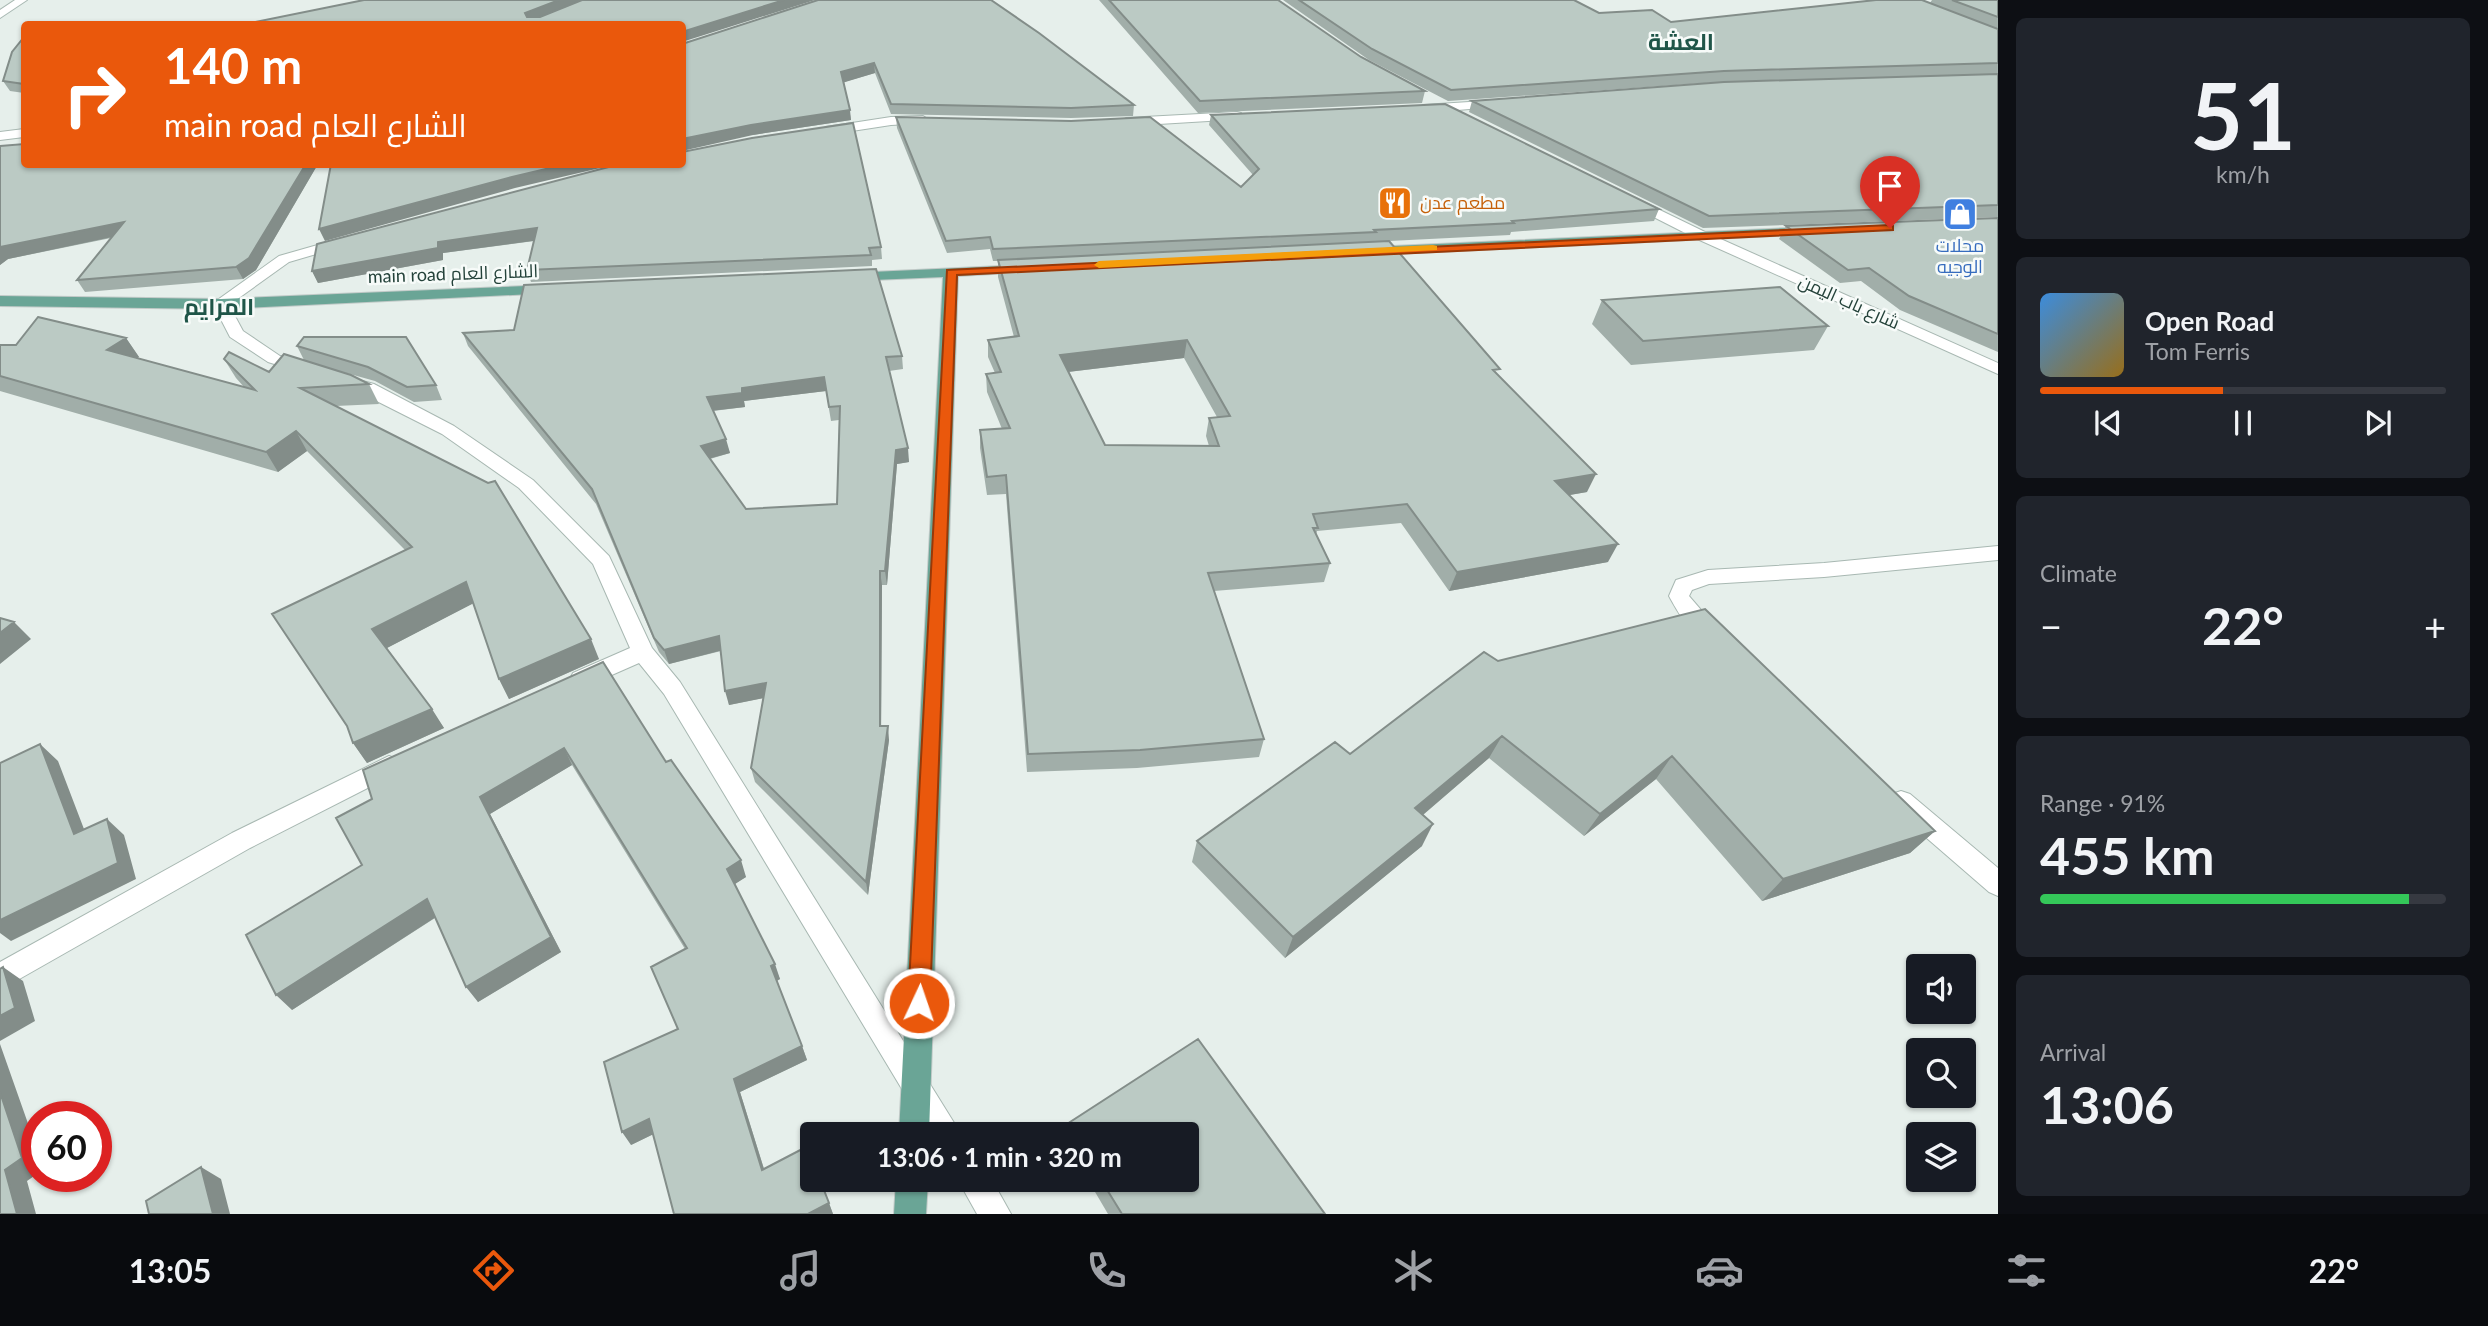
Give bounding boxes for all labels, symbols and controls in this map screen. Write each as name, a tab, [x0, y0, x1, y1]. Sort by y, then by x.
district label: العشة	[1648, 27, 1714, 55]
text: 140 m	[164, 36, 302, 94]
icon: right	[49, 49, 140, 140]
text: 51	[2190, 60, 2296, 169]
text: main road الشارع العام	[164, 105, 467, 144]
pin	[1860, 156, 1920, 228]
text: km/h	[2216, 160, 2270, 188]
icon: arrive	[1871, 167, 1909, 205]
restaurant icon: مطعم عدن	[1376, 184, 1414, 222]
place label: مطعم عدن	[1420, 191, 1505, 215]
shop icon: محلات الوجيه	[1941, 195, 1979, 233]
place label: محلات الوجيه	[1936, 234, 1984, 278]
street label: main road الشارع العام	[367, 259, 539, 289]
street label: شارع باب اليمن	[1795, 269, 1903, 335]
district label: المرايم	[184, 292, 254, 323]
text: Open Road	[2145, 305, 2274, 337]
text: Tom Ferris	[2145, 337, 2250, 365]
icon: previous	[2089, 404, 2127, 442]
icon: pause	[2224, 404, 2262, 442]
icon: next	[2359, 404, 2397, 442]
text: Climate	[2040, 559, 2117, 587]
text: 22°	[2202, 594, 2284, 656]
text: −	[2040, 603, 2062, 649]
text: +	[2424, 603, 2446, 649]
text: Range · 91%	[2040, 789, 2165, 817]
text: 455 km	[2040, 824, 2214, 886]
map controls	[1906, 954, 1976, 1192]
button: sound	[1906, 954, 1976, 1024]
position arrow	[882, 966, 956, 1040]
button: search	[1906, 1038, 1976, 1108]
text: Arrival	[2040, 1038, 2106, 1066]
text: 13:06	[2040, 1073, 2174, 1135]
speed limit sign: 60	[21, 1101, 112, 1192]
button: layers	[1906, 1122, 1976, 1192]
text: 13:06 · 1 min · 320 m	[877, 1141, 1122, 1173]
icon: directions	[469, 1246, 518, 1295]
icon: music	[776, 1246, 825, 1295]
icon: phone	[1082, 1246, 1131, 1295]
icon: climate	[1389, 1246, 1438, 1295]
icon: car	[1695, 1246, 1744, 1295]
icon: filters	[2002, 1246, 2051, 1295]
text: 13:05	[129, 1251, 211, 1290]
text: 22°	[2309, 1251, 2359, 1290]

